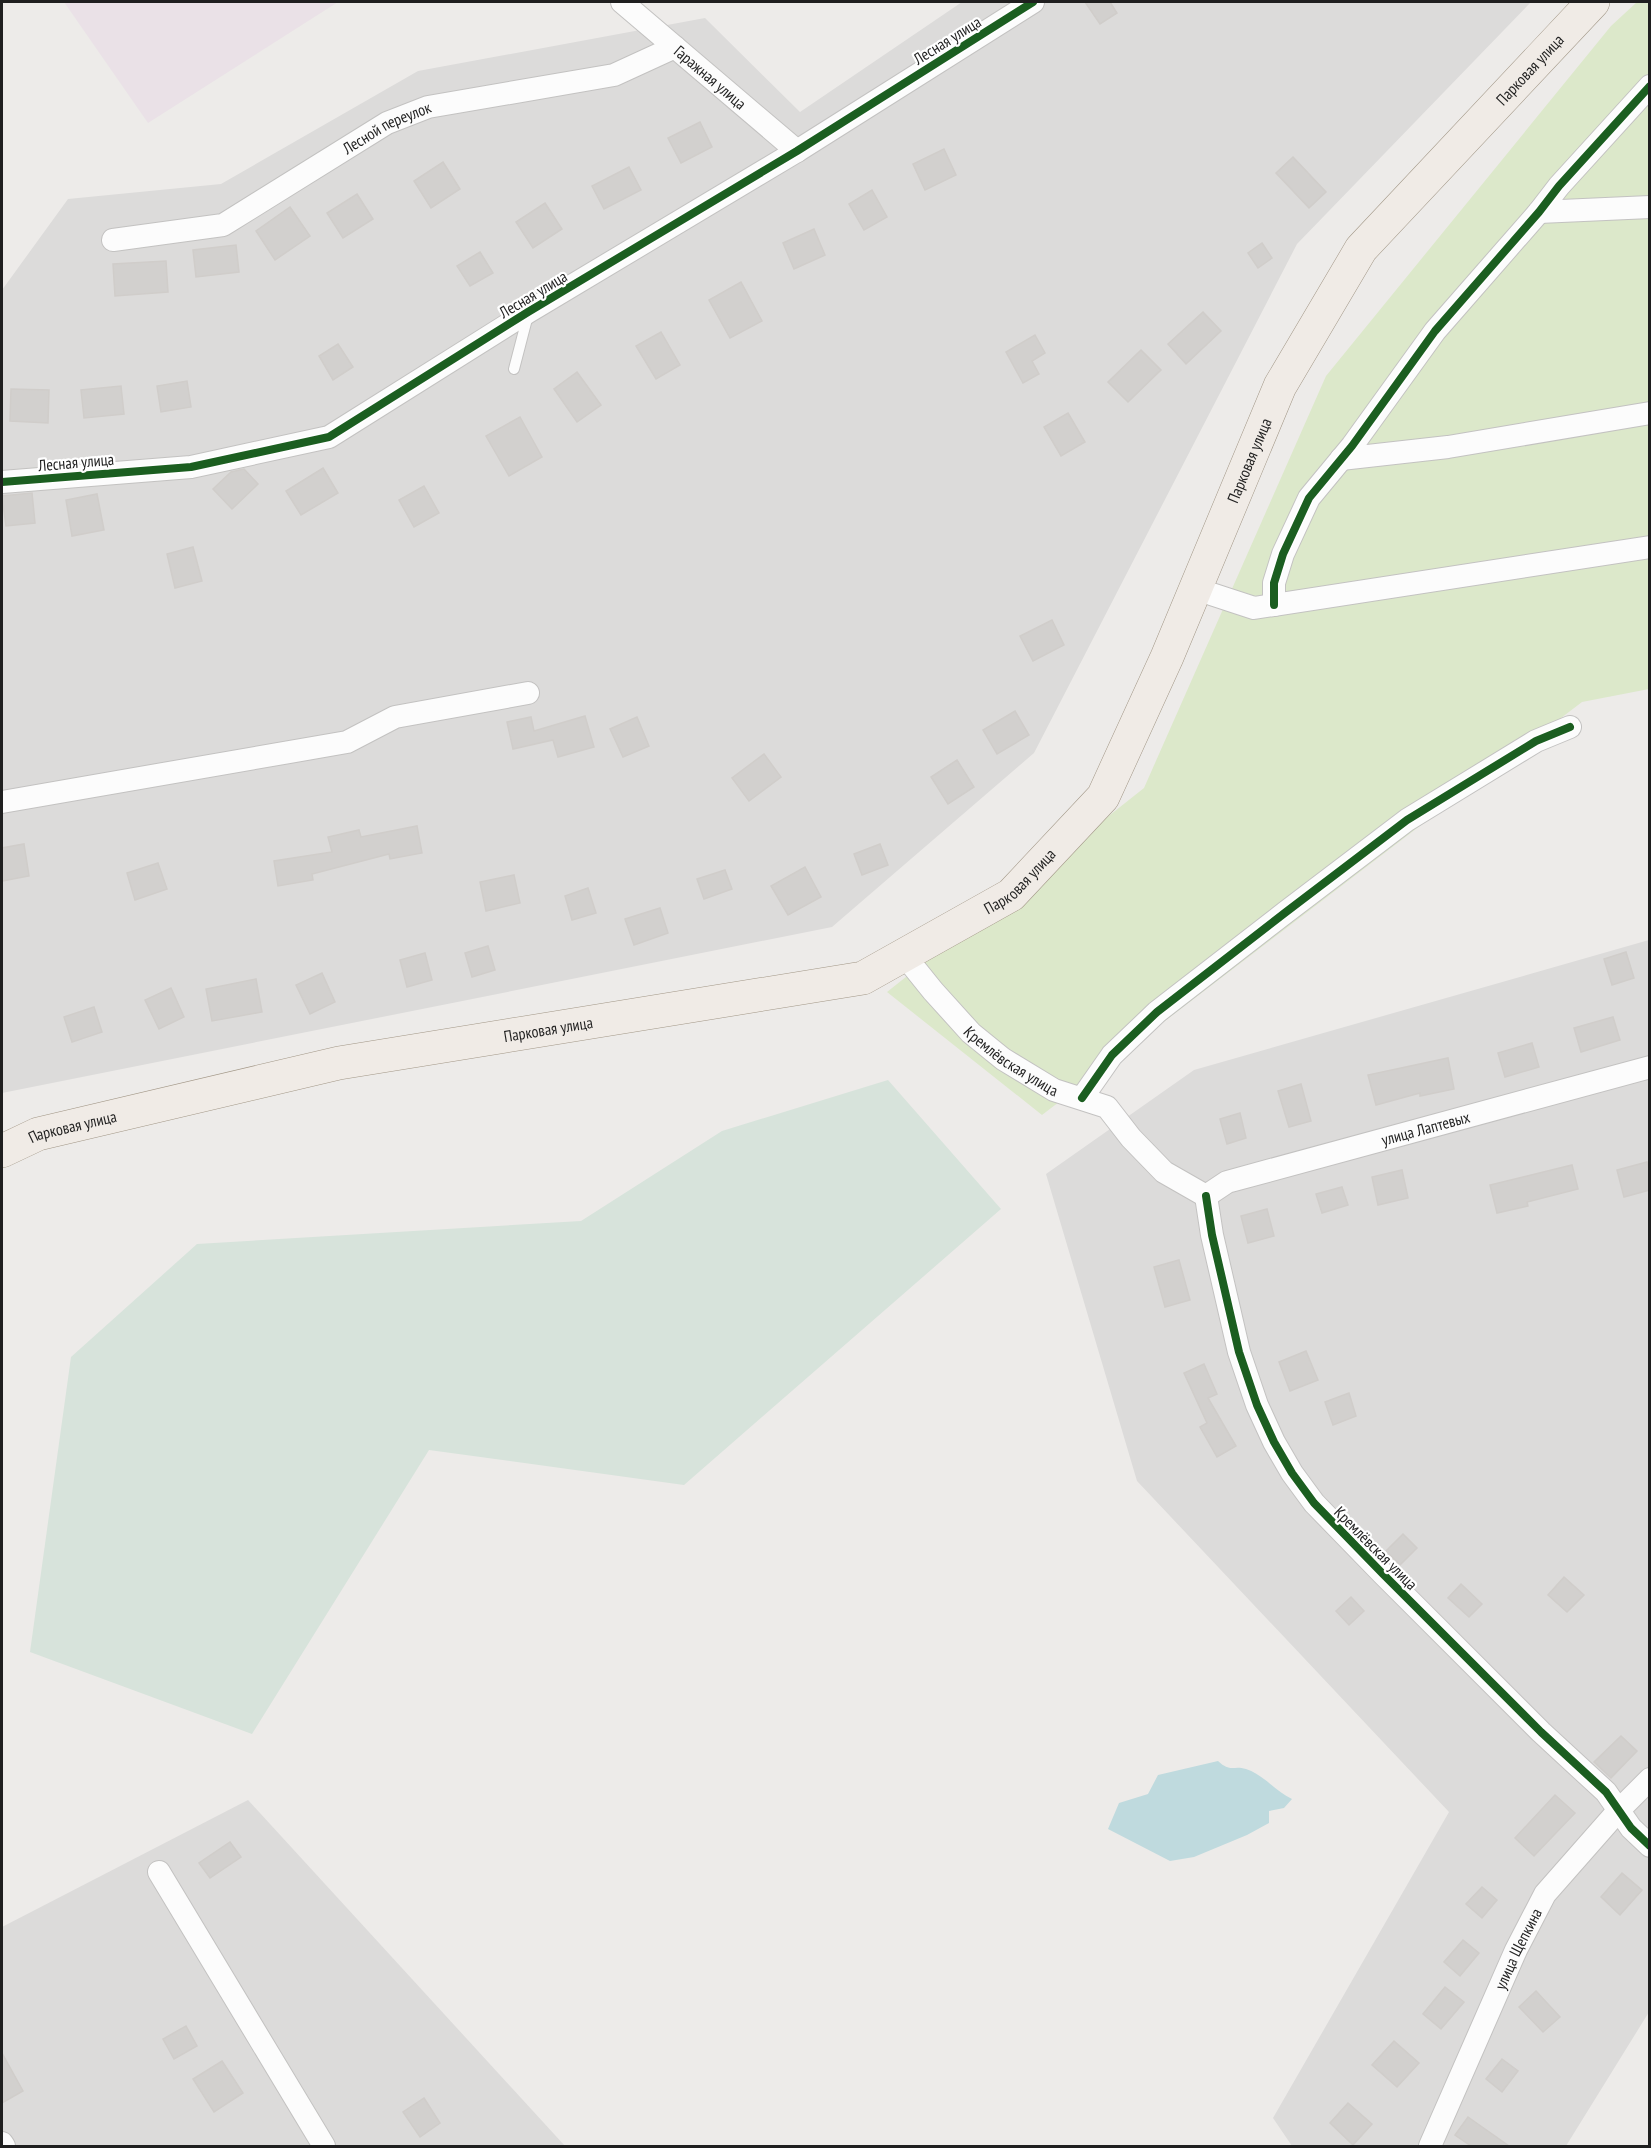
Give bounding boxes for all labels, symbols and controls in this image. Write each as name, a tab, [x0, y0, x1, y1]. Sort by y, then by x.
street label: Лесная улица	[909, 11, 984, 69]
street label: Парковая улица	[1492, 30, 1568, 109]
street label: Гаражная улица	[670, 41, 750, 113]
street label: Лесной переулок	[338, 97, 434, 159]
street label: Лесная улица	[494, 266, 571, 323]
street label: Парковая улица	[1222, 415, 1276, 506]
street label: Лесная улица	[36, 449, 115, 475]
street label: Парковая улица	[980, 844, 1060, 918]
street label: Парковая улица	[502, 1012, 594, 1046]
street label: Кремлёвская улица	[960, 1022, 1060, 1101]
street label: Парковая улица	[25, 1106, 118, 1147]
street label: улица Лаптевых	[1379, 1106, 1472, 1150]
street label: Кремлёвская улица	[1330, 1502, 1422, 1594]
street label: улица Щепкина	[1490, 1905, 1546, 1992]

